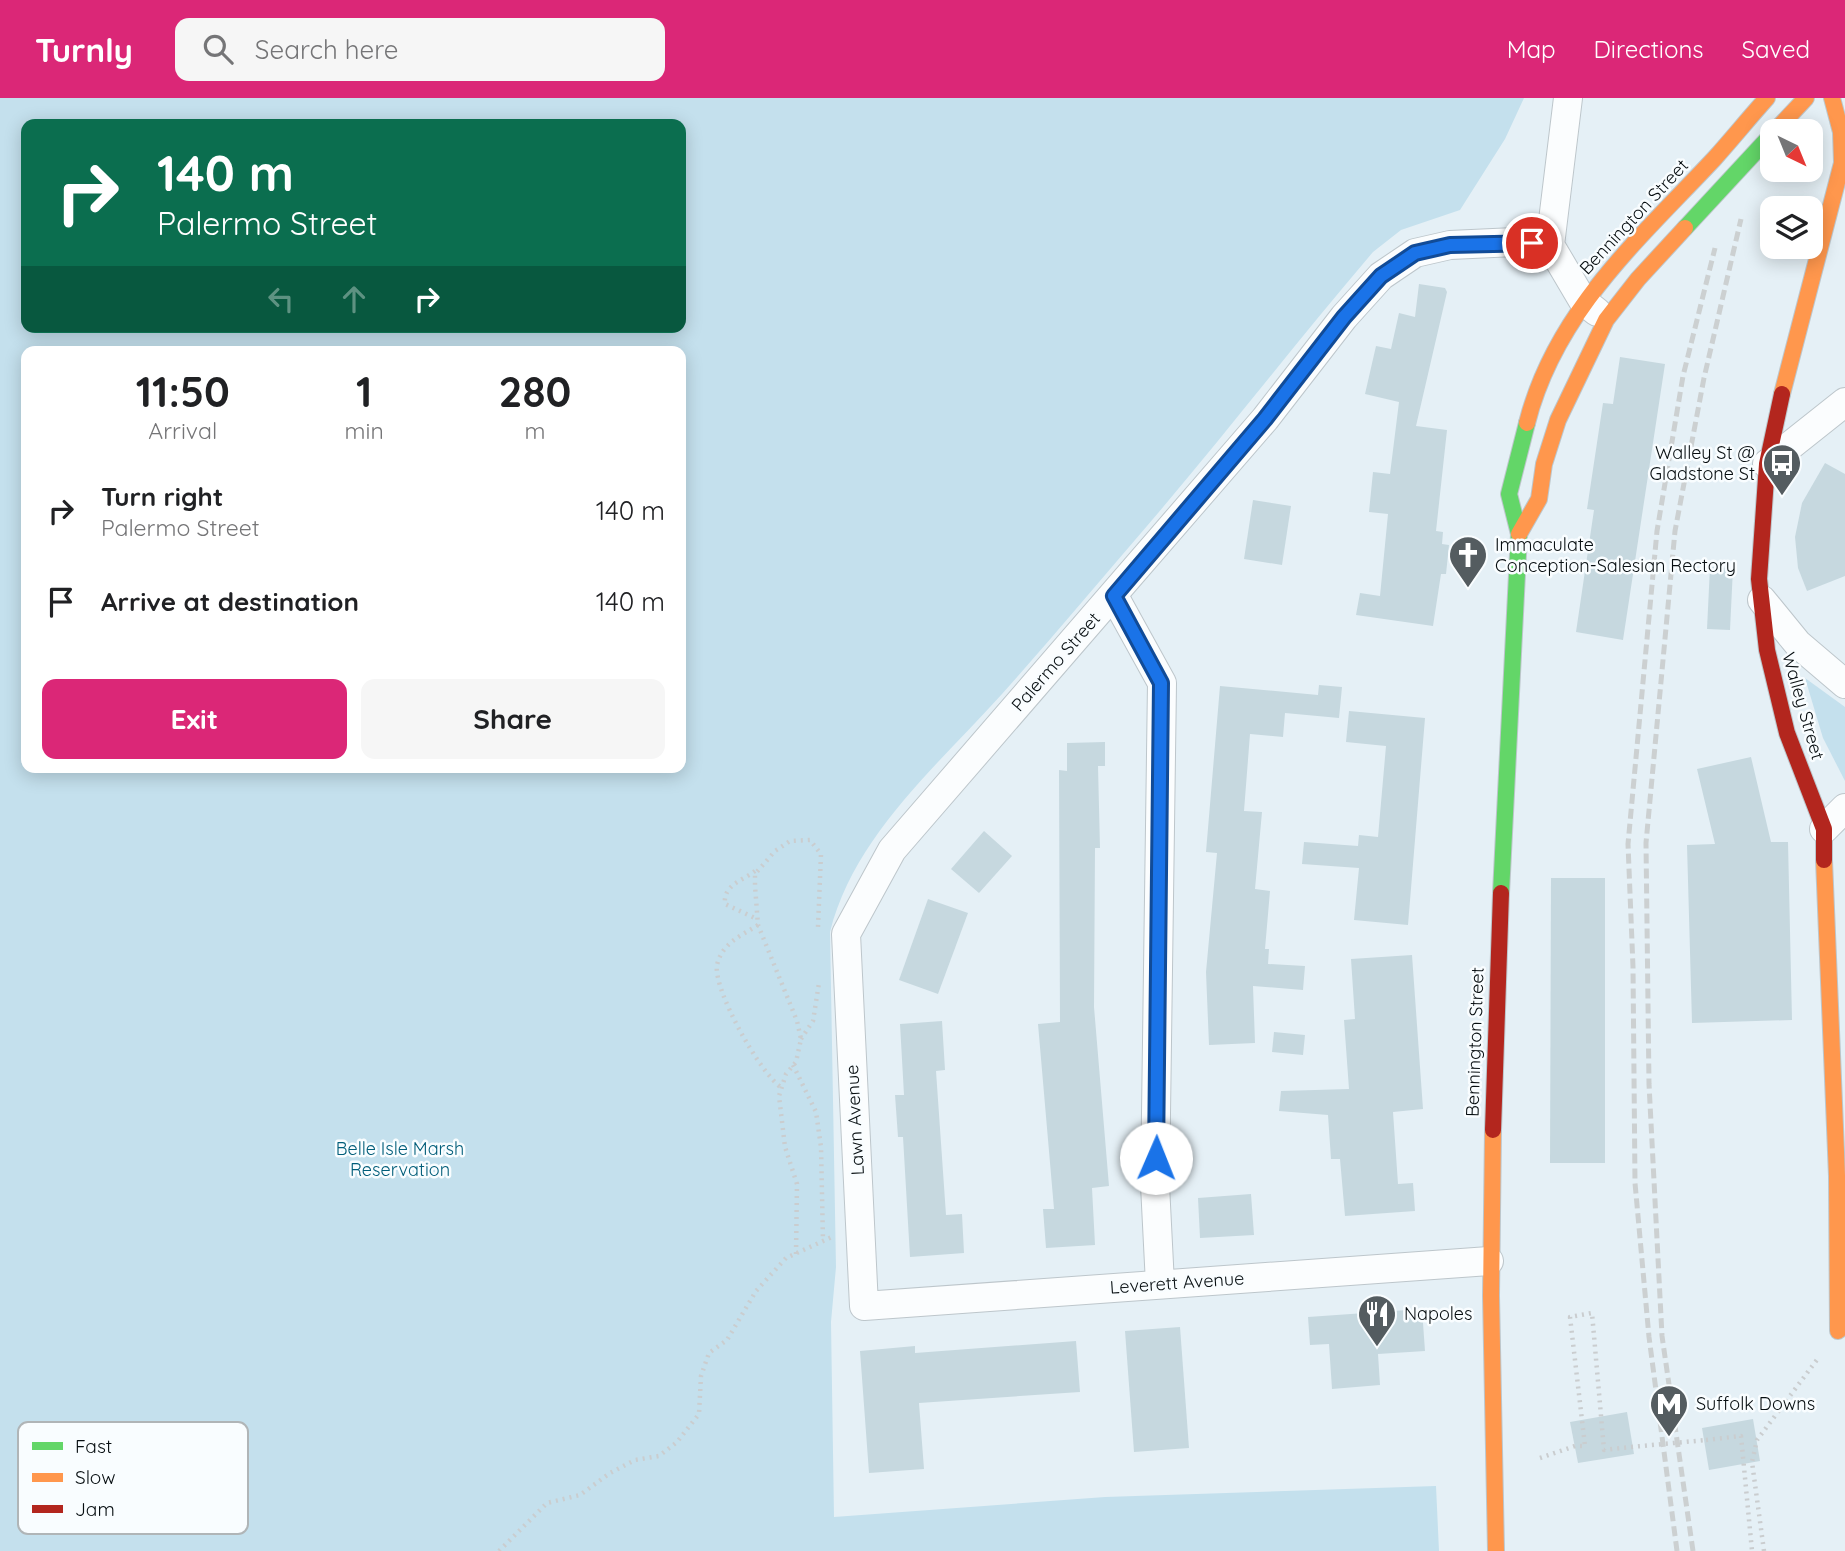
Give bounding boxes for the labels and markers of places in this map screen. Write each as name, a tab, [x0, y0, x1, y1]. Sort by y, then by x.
pin	[1502, 213, 1562, 273]
place label: Walley St @ Gladstone St	[1650, 441, 1755, 485]
bus stop icon: Walley St @ Gladstone St	[1761, 442, 1803, 497]
place label: Immaculate Conception-Salesian Rectory	[1495, 533, 1736, 577]
church icon: Immaculate Conception-Salesian Rectory	[1447, 534, 1489, 589]
restaurant icon: Napoles	[1356, 1293, 1398, 1348]
place label: Napoles	[1404, 1302, 1472, 1325]
metro station icon: Suffolk Downs	[1648, 1383, 1690, 1438]
place label: Suffolk Downs	[1696, 1392, 1815, 1415]

